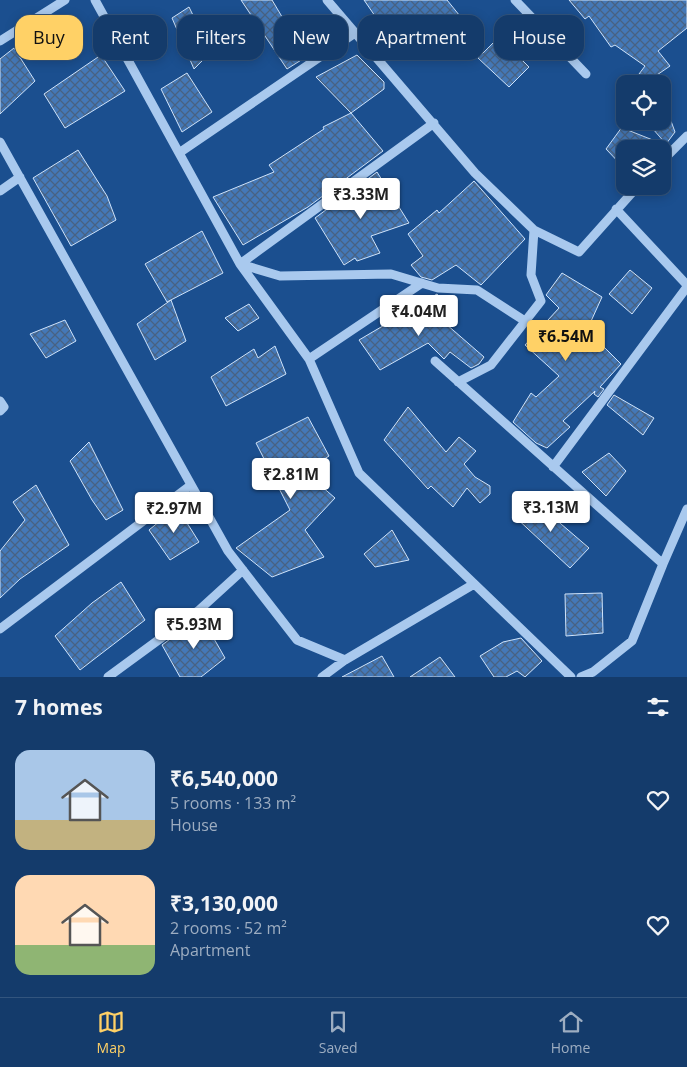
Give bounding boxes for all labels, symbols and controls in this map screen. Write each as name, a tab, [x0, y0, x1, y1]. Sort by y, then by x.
chip: Buy	[15, 15, 83, 60]
chip: Rent	[93, 15, 167, 60]
chip: Filters	[177, 15, 264, 60]
chip: New	[274, 15, 348, 60]
chip: Apartment	[358, 15, 484, 60]
chip: House	[494, 15, 584, 60]
map controls	[616, 75, 671, 195]
button: locate	[616, 75, 671, 130]
button: layers	[616, 140, 671, 195]
pin: ₹3.33M	[320, 178, 402, 220]
text: ₹3.33M	[333, 183, 389, 205]
pin: ₹4.04M	[378, 294, 460, 337]
text: ₹4.04M	[391, 300, 447, 322]
pin: ₹6.54M	[525, 320, 607, 362]
text: ₹6.54M	[538, 325, 594, 347]
pin: ₹2.81M	[250, 458, 332, 500]
text: ₹2.81M	[263, 463, 319, 485]
pin: ₹3.13M	[510, 490, 592, 533]
pin: ₹2.97M	[133, 492, 215, 534]
text: ₹3.13M	[523, 496, 579, 518]
text: ₹2.97M	[146, 497, 202, 519]
pin: ₹5.93M	[153, 608, 235, 650]
text: ₹5.93M	[166, 613, 222, 635]
text: 7 homes	[15, 693, 103, 721]
icon: filters	[644, 693, 672, 721]
text: ₹6,540,000	[170, 764, 278, 792]
icon: home	[55, 770, 115, 830]
icon: heart	[644, 786, 672, 814]
text: 5 rooms · 133 m²	[170, 792, 296, 814]
text: House	[170, 814, 218, 836]
text: ₹3,130,000	[170, 889, 278, 917]
icon: home	[55, 895, 115, 955]
icon: heart	[644, 911, 672, 939]
text: 2 rooms · 52 m²	[170, 917, 287, 939]
text: Apartment	[170, 939, 250, 961]
tab: Map	[97, 1008, 126, 1057]
tab: Saved	[319, 1008, 358, 1057]
tab: Home	[551, 1008, 590, 1057]

